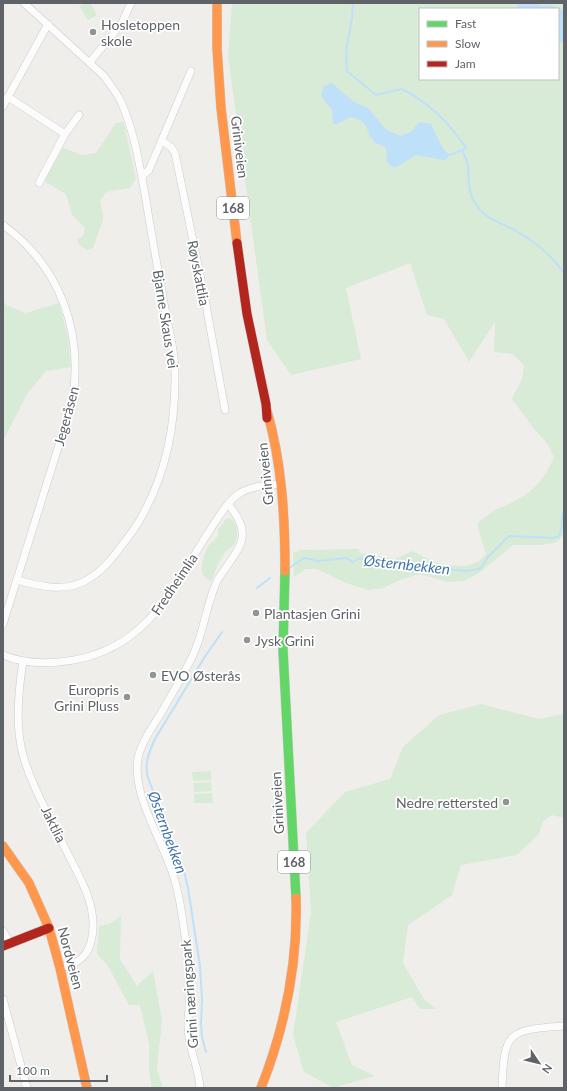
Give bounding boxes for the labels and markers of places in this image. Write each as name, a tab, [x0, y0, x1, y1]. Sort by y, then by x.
place label: Hosletoppen skole	[101, 16, 180, 49]
marker: Hosletoppen skole	[88, 27, 98, 37]
place label: Plantasjen Grini	[264, 605, 360, 622]
marker: Plantasjen Grini	[251, 608, 261, 618]
place label: Jysk Grini	[255, 632, 314, 649]
marker: Jysk Grini	[242, 635, 252, 645]
place label: EVO Østerås	[161, 667, 241, 684]
marker: EVO Østerås	[148, 670, 158, 680]
place label: Europris Grini Pluss	[54, 681, 119, 714]
marker: Europris Grini Pluss	[122, 692, 132, 702]
place label: Nedre rettersted	[396, 794, 498, 811]
marker: Nedre rettersted	[501, 797, 511, 807]

